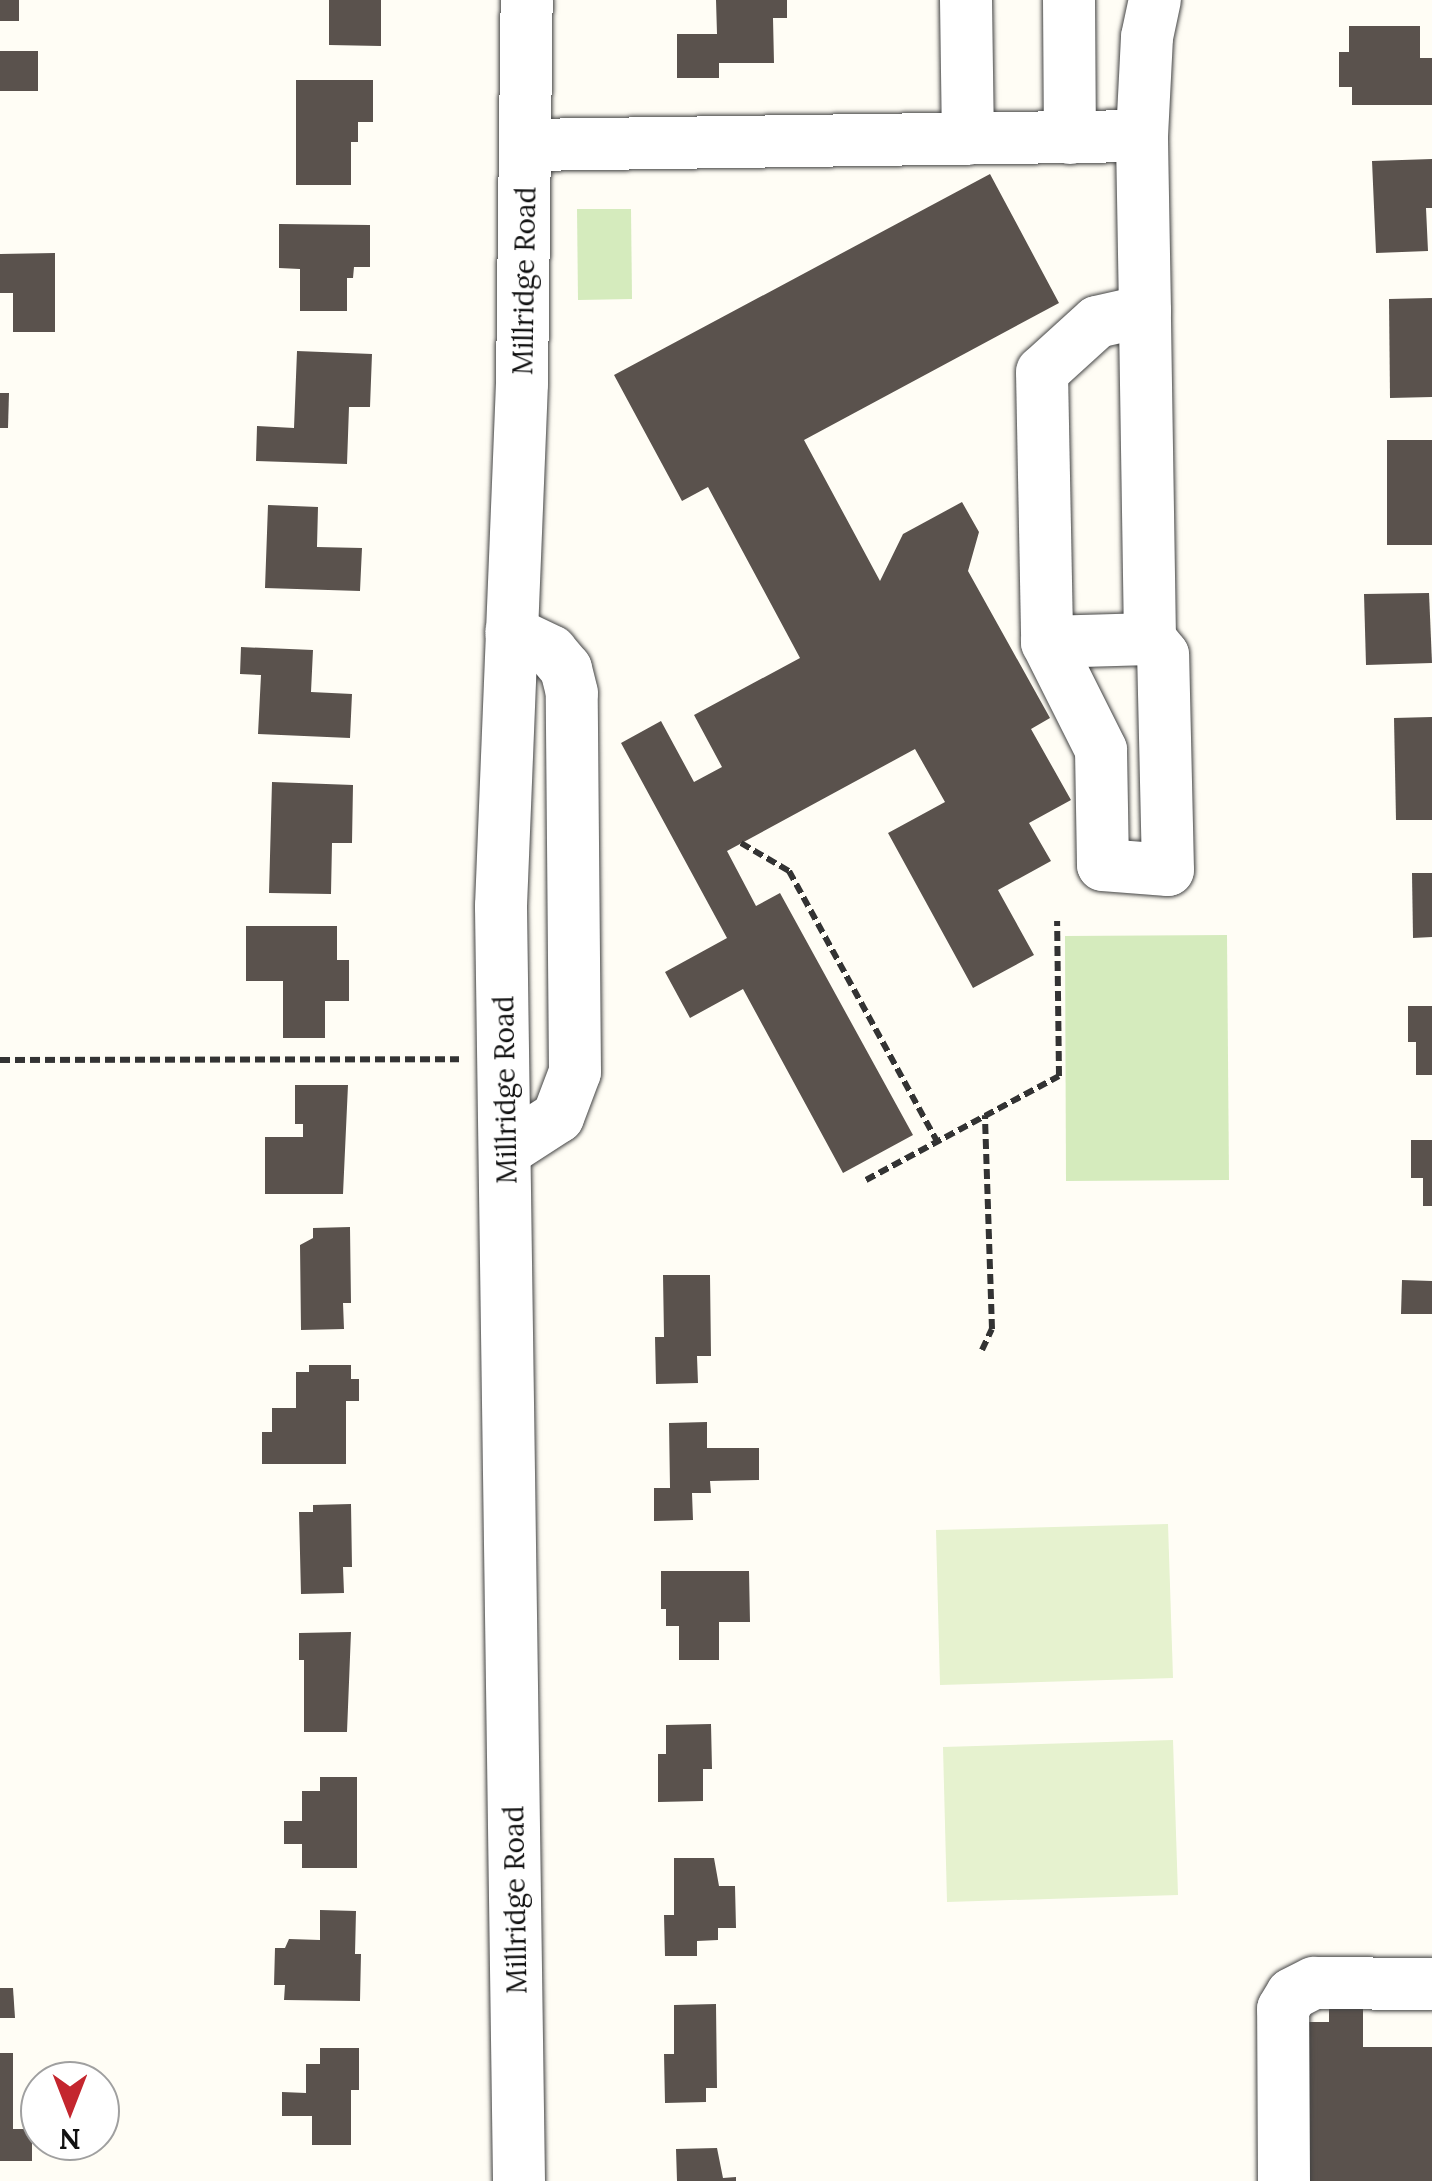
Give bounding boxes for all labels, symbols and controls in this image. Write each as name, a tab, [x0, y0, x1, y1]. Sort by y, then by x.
street label: Millridge Road	[506, 187, 542, 375]
street label: Millridge Road	[487, 996, 523, 1184]
street label: Millridge Road	[497, 1806, 533, 1994]
north arrow	[20, 2061, 120, 2161]
text: N	[59, 2121, 81, 2157]

